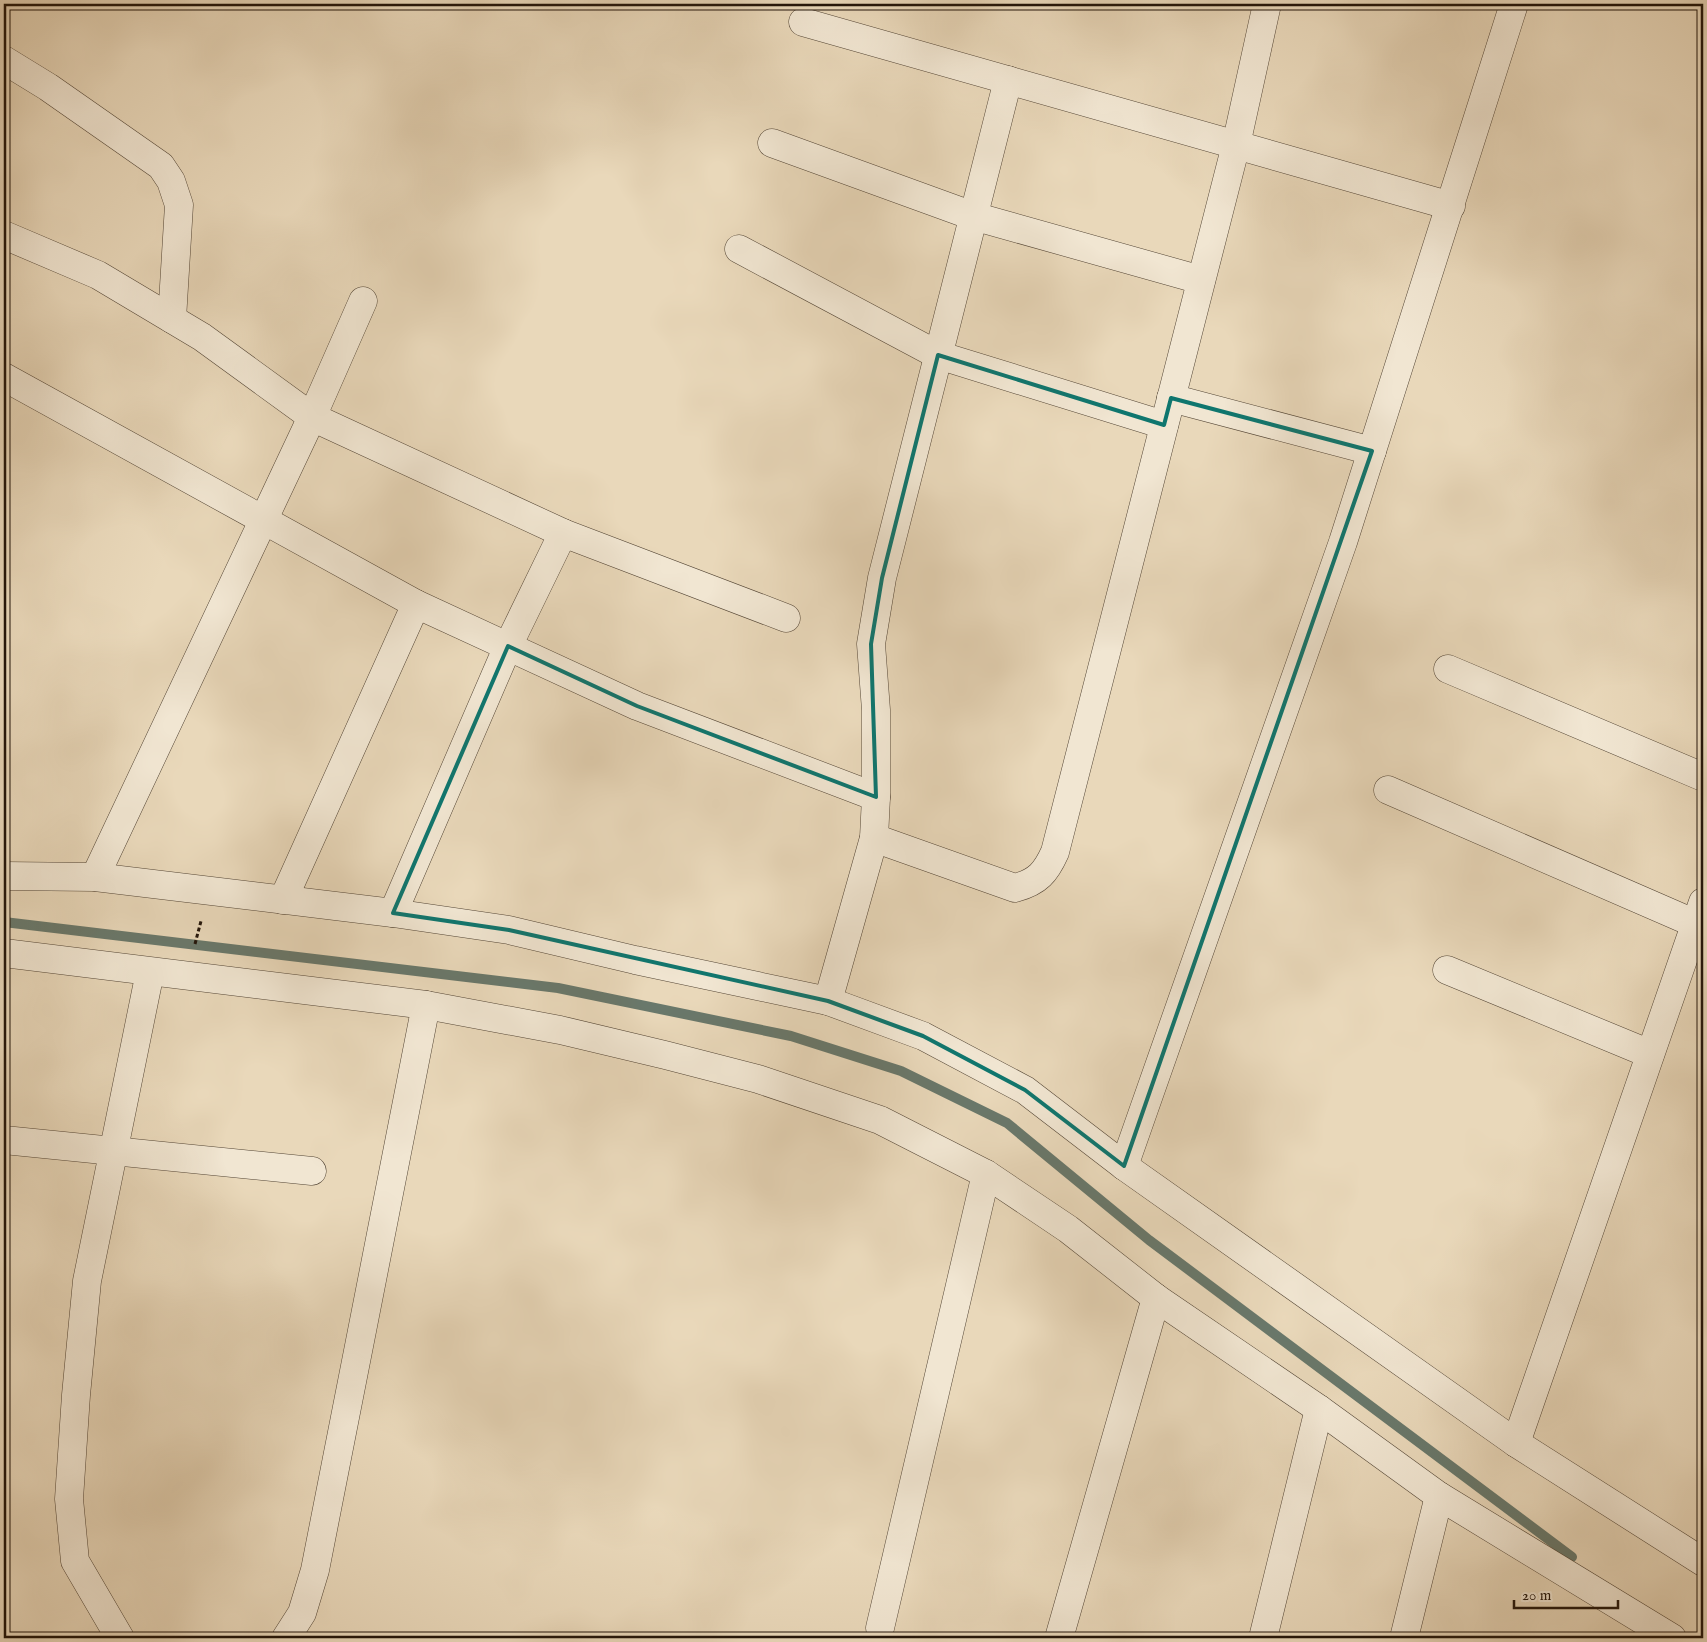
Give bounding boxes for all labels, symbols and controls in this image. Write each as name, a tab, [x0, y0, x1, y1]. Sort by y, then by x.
scale bar	[1514, 1577, 1618, 1609]
text: 20 m	[1522, 1586, 1552, 1605]

